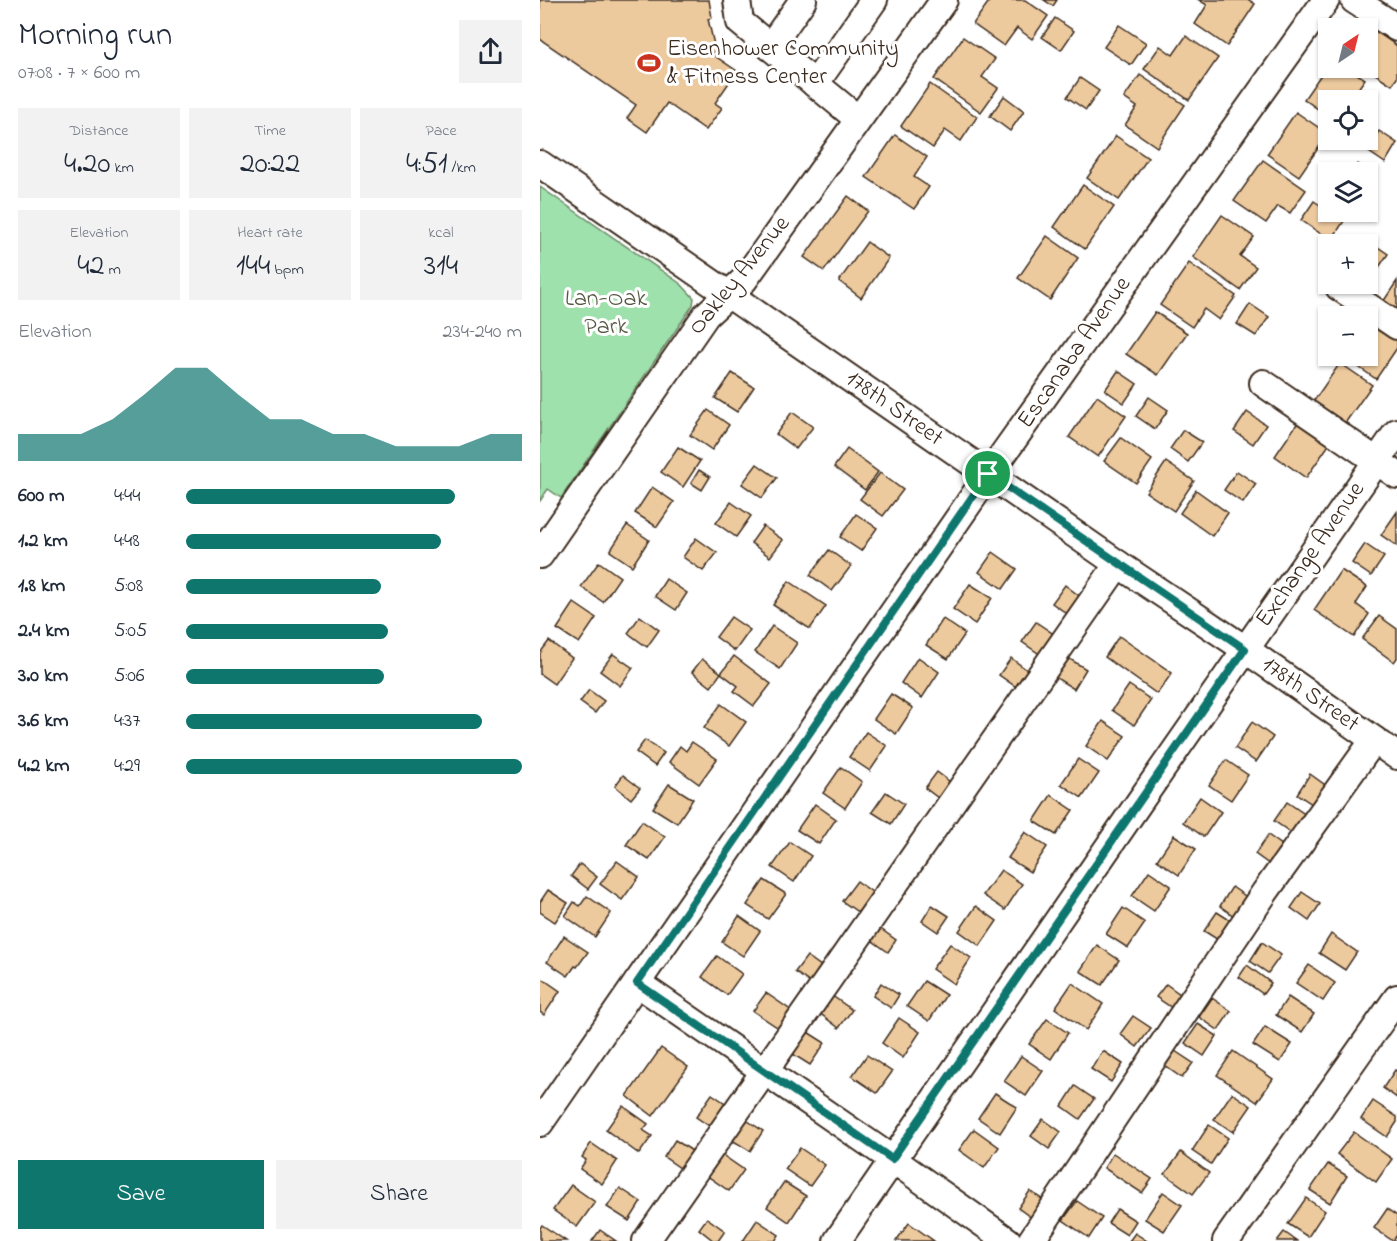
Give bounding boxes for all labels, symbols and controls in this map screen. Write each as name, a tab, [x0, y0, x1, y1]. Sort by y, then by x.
text: Morning run	[18, 12, 172, 60]
north arrow	[1318, 18, 1378, 78]
map controls	[1318, 18, 1378, 366]
button: share	[459, 20, 522, 83]
place label: Eisenhower Community & Fitness Center	[667, 32, 899, 95]
sports icon: Eisenhower Community & Fitness Center	[636, 50, 662, 76]
text: 07:08 · 7 × 600 m	[18, 59, 140, 88]
button: locate	[1318, 90, 1378, 150]
text: Distance	[70, 119, 128, 143]
text: Time	[254, 119, 286, 143]
text: Pace	[425, 119, 457, 143]
text: 4.20	[64, 143, 110, 187]
text: 20:22	[240, 143, 300, 187]
text: 4:51	[406, 143, 448, 187]
text: km	[110, 156, 134, 180]
text: /km	[448, 156, 476, 180]
button: layers	[1318, 162, 1378, 222]
street label: Oakley Avenue	[681, 208, 800, 344]
text: Elevation	[70, 221, 128, 245]
text: Heart rate	[237, 221, 303, 245]
text: kcal	[428, 221, 454, 245]
button: +	[1318, 234, 1378, 294]
text: 42	[77, 245, 104, 289]
text: 144	[236, 245, 270, 289]
text: 314	[424, 245, 458, 289]
text: m	[104, 258, 121, 282]
text: bpm	[270, 258, 304, 282]
street label: Escanaba Avenue	[1009, 270, 1141, 436]
park label: Lan-Oak Park	[565, 282, 647, 345]
button: −	[1318, 306, 1378, 366]
text: Elevation	[18, 318, 92, 347]
text: 234–240 m	[442, 318, 522, 347]
street label: 178th Street	[838, 362, 950, 456]
pin	[962, 448, 1013, 499]
icon: arrive	[971, 457, 1004, 490]
street label: Exchange Avenue	[1248, 475, 1374, 635]
text: 600 m	[18, 482, 65, 511]
text: 4:44	[114, 482, 140, 511]
text: 1.2 km	[18, 527, 68, 556]
text: 4:48	[114, 527, 140, 556]
text: 1.8 km	[18, 572, 65, 601]
text: 5:08	[114, 572, 143, 601]
text: 2.4 km	[18, 617, 70, 646]
text: 5:05	[114, 617, 147, 646]
street label: 178th Street	[1254, 648, 1366, 742]
text: 3.0 km	[18, 662, 68, 691]
text: 5:06	[114, 662, 145, 691]
text: 3.6 km	[18, 707, 68, 736]
text: 4:37	[114, 707, 140, 736]
text: 4.2 km	[18, 752, 70, 781]
text: 4:29	[114, 752, 140, 781]
button: Save	[18, 1160, 264, 1229]
button: Share	[276, 1160, 522, 1229]

